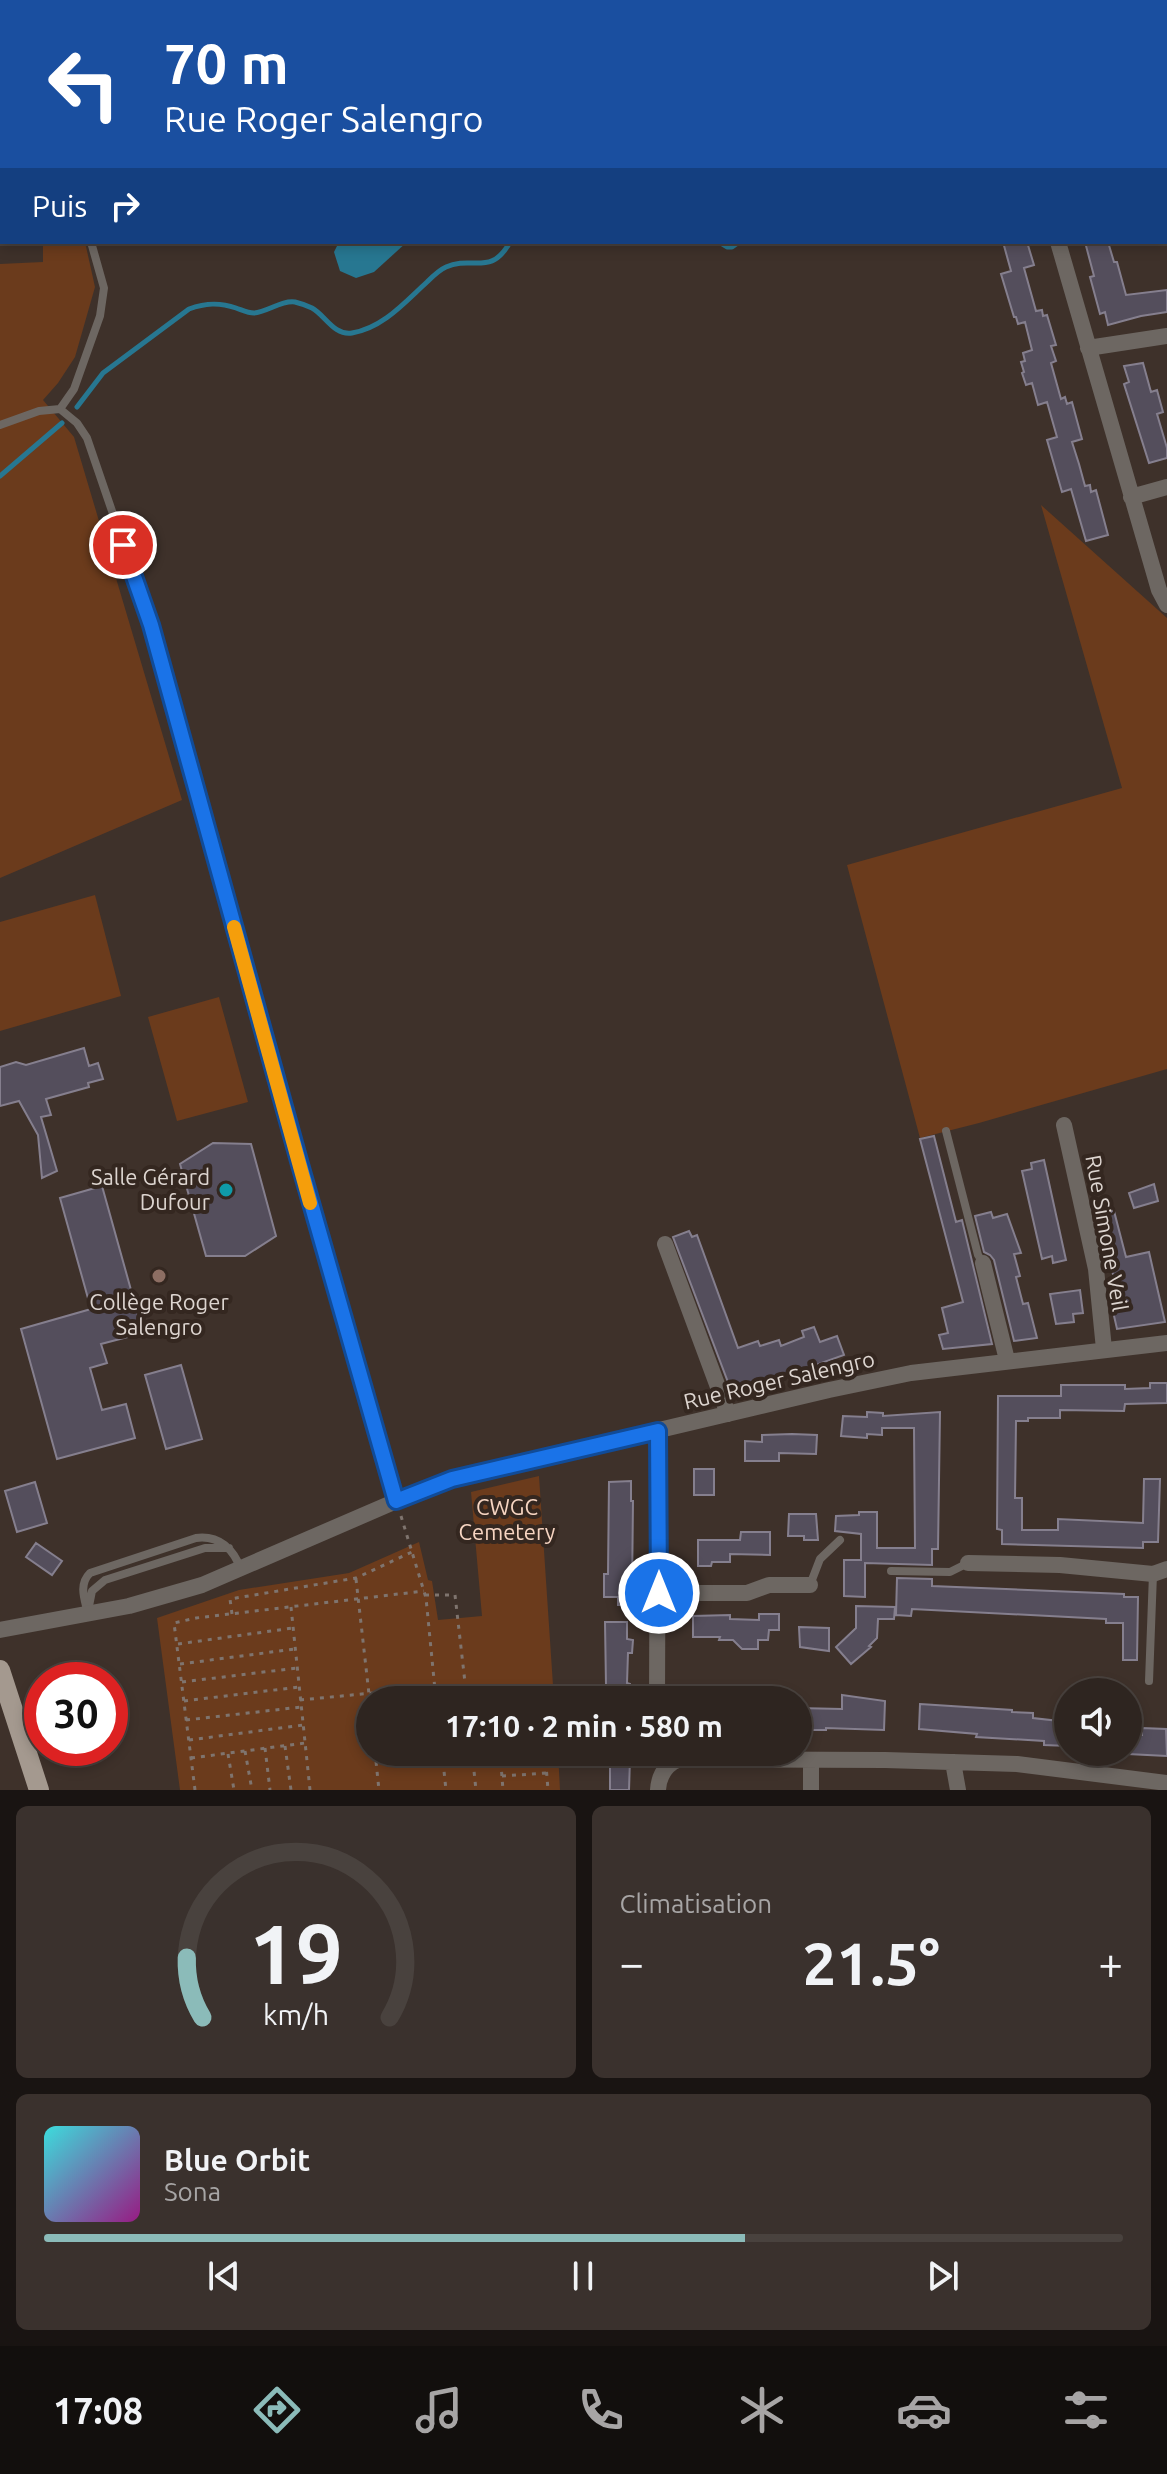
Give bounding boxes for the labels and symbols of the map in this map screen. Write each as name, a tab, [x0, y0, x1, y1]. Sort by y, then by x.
pin	[89, 511, 157, 579]
street label: Rue Simone Veil	[1081, 1153, 1134, 1313]
place label: Salle Gérard Dufour	[91, 1164, 211, 1214]
marker: Salle Gérard Dufour	[217, 1181, 235, 1199]
marker: Collège Roger Salengro	[150, 1267, 168, 1285]
place label: Collège Roger Salengro	[89, 1289, 229, 1339]
street label: Rue Roger Salengro	[681, 1345, 877, 1414]
park label: CWGC Cemetery	[459, 1494, 556, 1544]
position arrow	[617, 1551, 701, 1635]
speed limit sign: 30	[24, 1662, 128, 1766]

